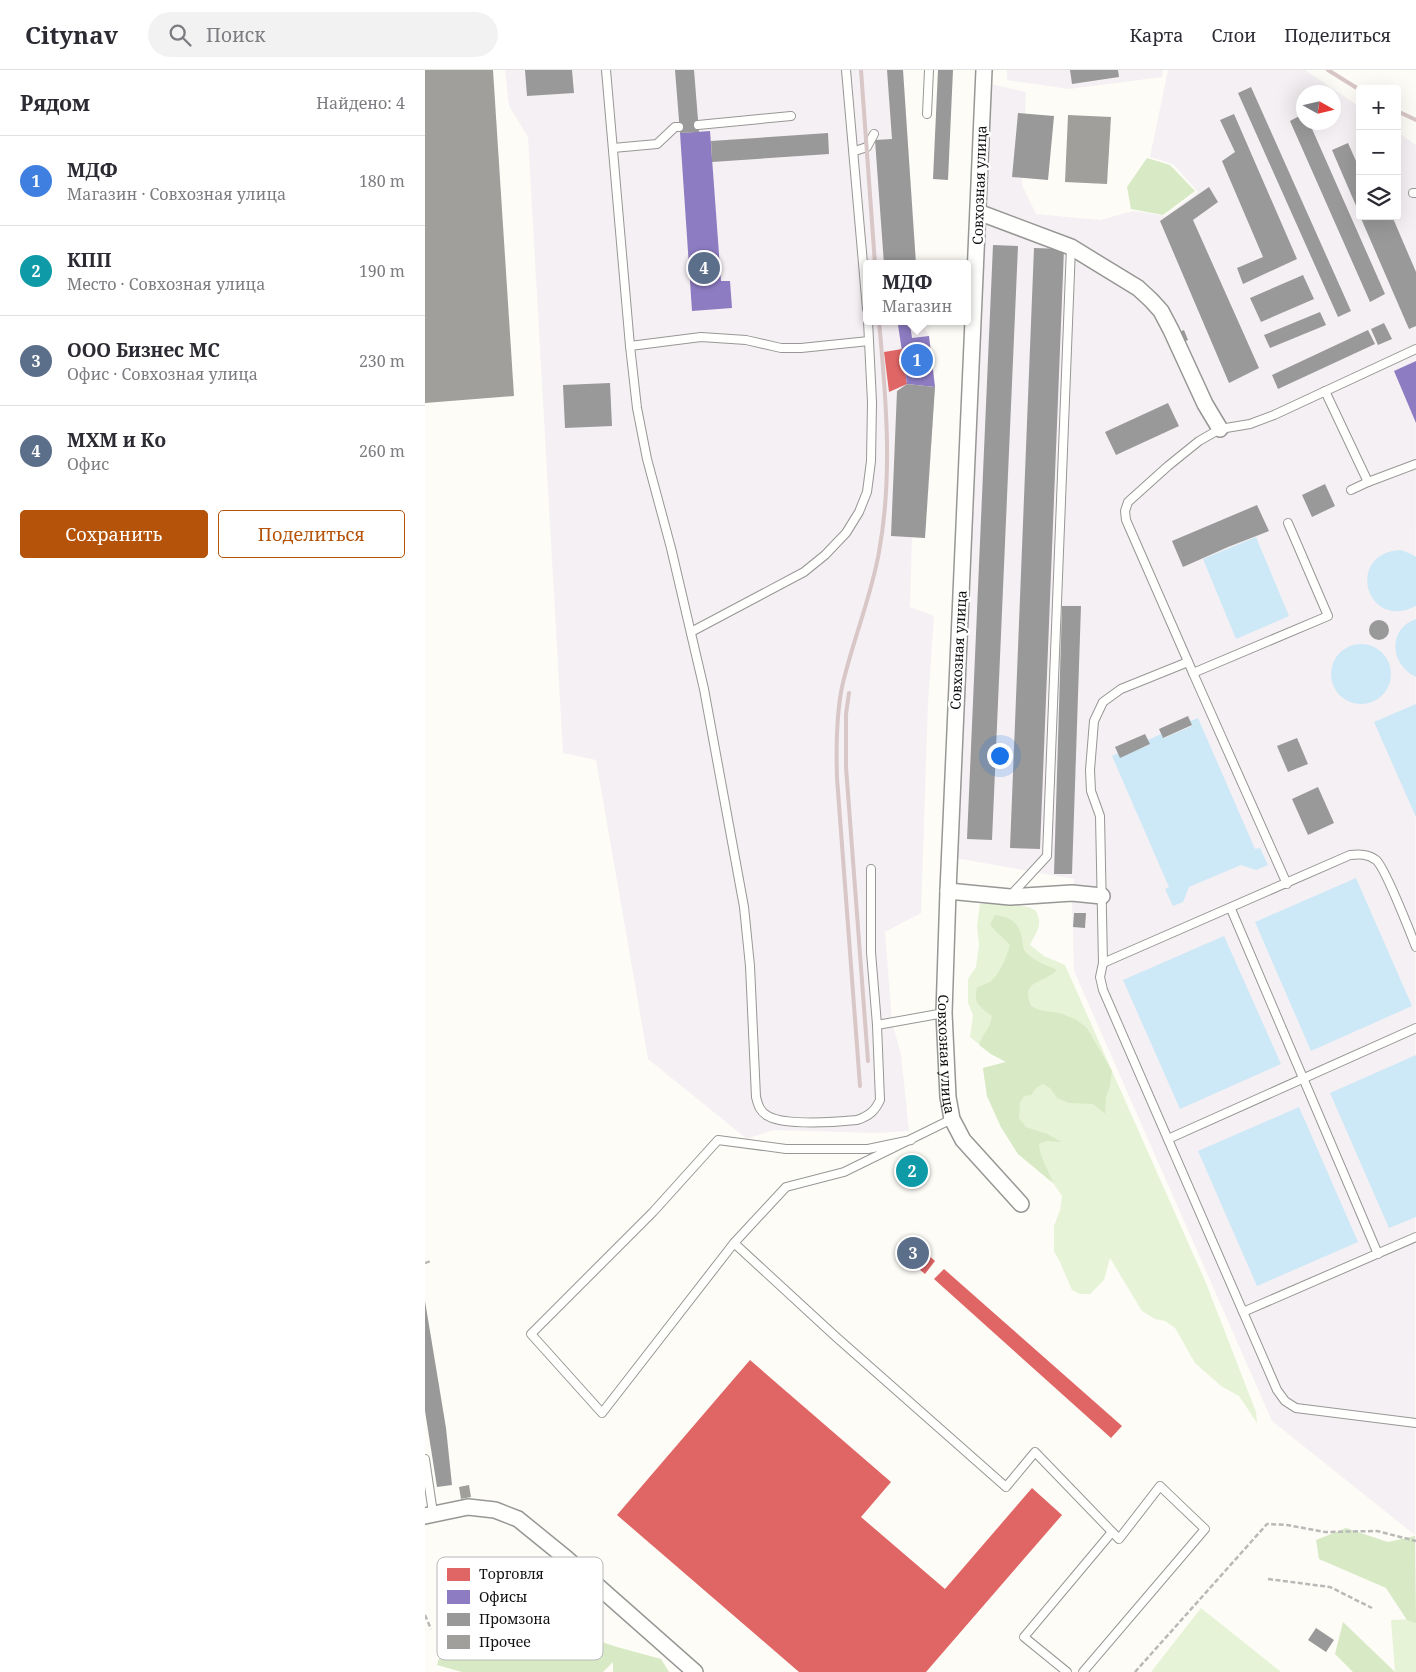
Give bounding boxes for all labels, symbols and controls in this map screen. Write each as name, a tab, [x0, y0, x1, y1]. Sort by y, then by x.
search box	[148, 12, 498, 57]
text: Citynav	[25, 18, 118, 51]
icon: search	[166, 21, 194, 49]
text: Поиск	[206, 22, 265, 48]
text: Карта	[1129, 23, 1184, 47]
text: Слои	[1212, 23, 1256, 47]
text: Поделиться	[1284, 23, 1391, 47]
north arrow	[1296, 85, 1341, 130]
map controls	[1356, 85, 1401, 220]
button: +	[1356, 85, 1401, 130]
text: Рядом	[20, 89, 90, 117]
text: Найдено: 4	[316, 92, 405, 114]
street label: Совхозная улица	[967, 125, 991, 245]
button: −	[1356, 130, 1401, 175]
text: МДФ	[67, 157, 118, 183]
text: 1	[31, 170, 41, 192]
text: 180 m	[359, 170, 405, 192]
button: layers	[1356, 175, 1401, 220]
text: Магазин · Совхозная улица	[67, 183, 286, 205]
text: КПП	[67, 247, 111, 273]
pin: 4	[688, 249, 720, 287]
text: 2	[31, 260, 41, 282]
text: 190 m	[359, 260, 405, 282]
popup	[863, 260, 971, 325]
text: МДФ	[882, 269, 933, 295]
text: Место · Совхозная улица	[67, 273, 265, 295]
text: Магазин	[882, 295, 952, 317]
text: ООО Бизнес МС	[67, 337, 220, 363]
pin: 1	[901, 341, 933, 379]
text: 3	[31, 350, 41, 372]
text: 230 m	[359, 350, 405, 372]
text: Офис · Совхозная улица	[67, 363, 258, 385]
text: МХМ и Ко	[67, 427, 166, 453]
text: 4	[31, 440, 41, 462]
text: 260 m	[359, 440, 405, 462]
text: Офис	[67, 453, 109, 475]
button: Сохранить	[20, 510, 208, 558]
button: Поделиться	[218, 510, 405, 558]
street label: Совхозная улица	[945, 590, 971, 710]
your location	[987, 743, 1013, 769]
street label: Совхозная улица	[934, 994, 960, 1115]
pin: 2	[896, 1152, 928, 1190]
pin: 3	[897, 1234, 929, 1272]
legend	[437, 1557, 603, 1660]
text: Торговля	[479, 1564, 544, 1583]
text: Офисы	[479, 1587, 527, 1606]
text: Промзона	[479, 1609, 551, 1628]
text: Прочее	[479, 1632, 531, 1651]

